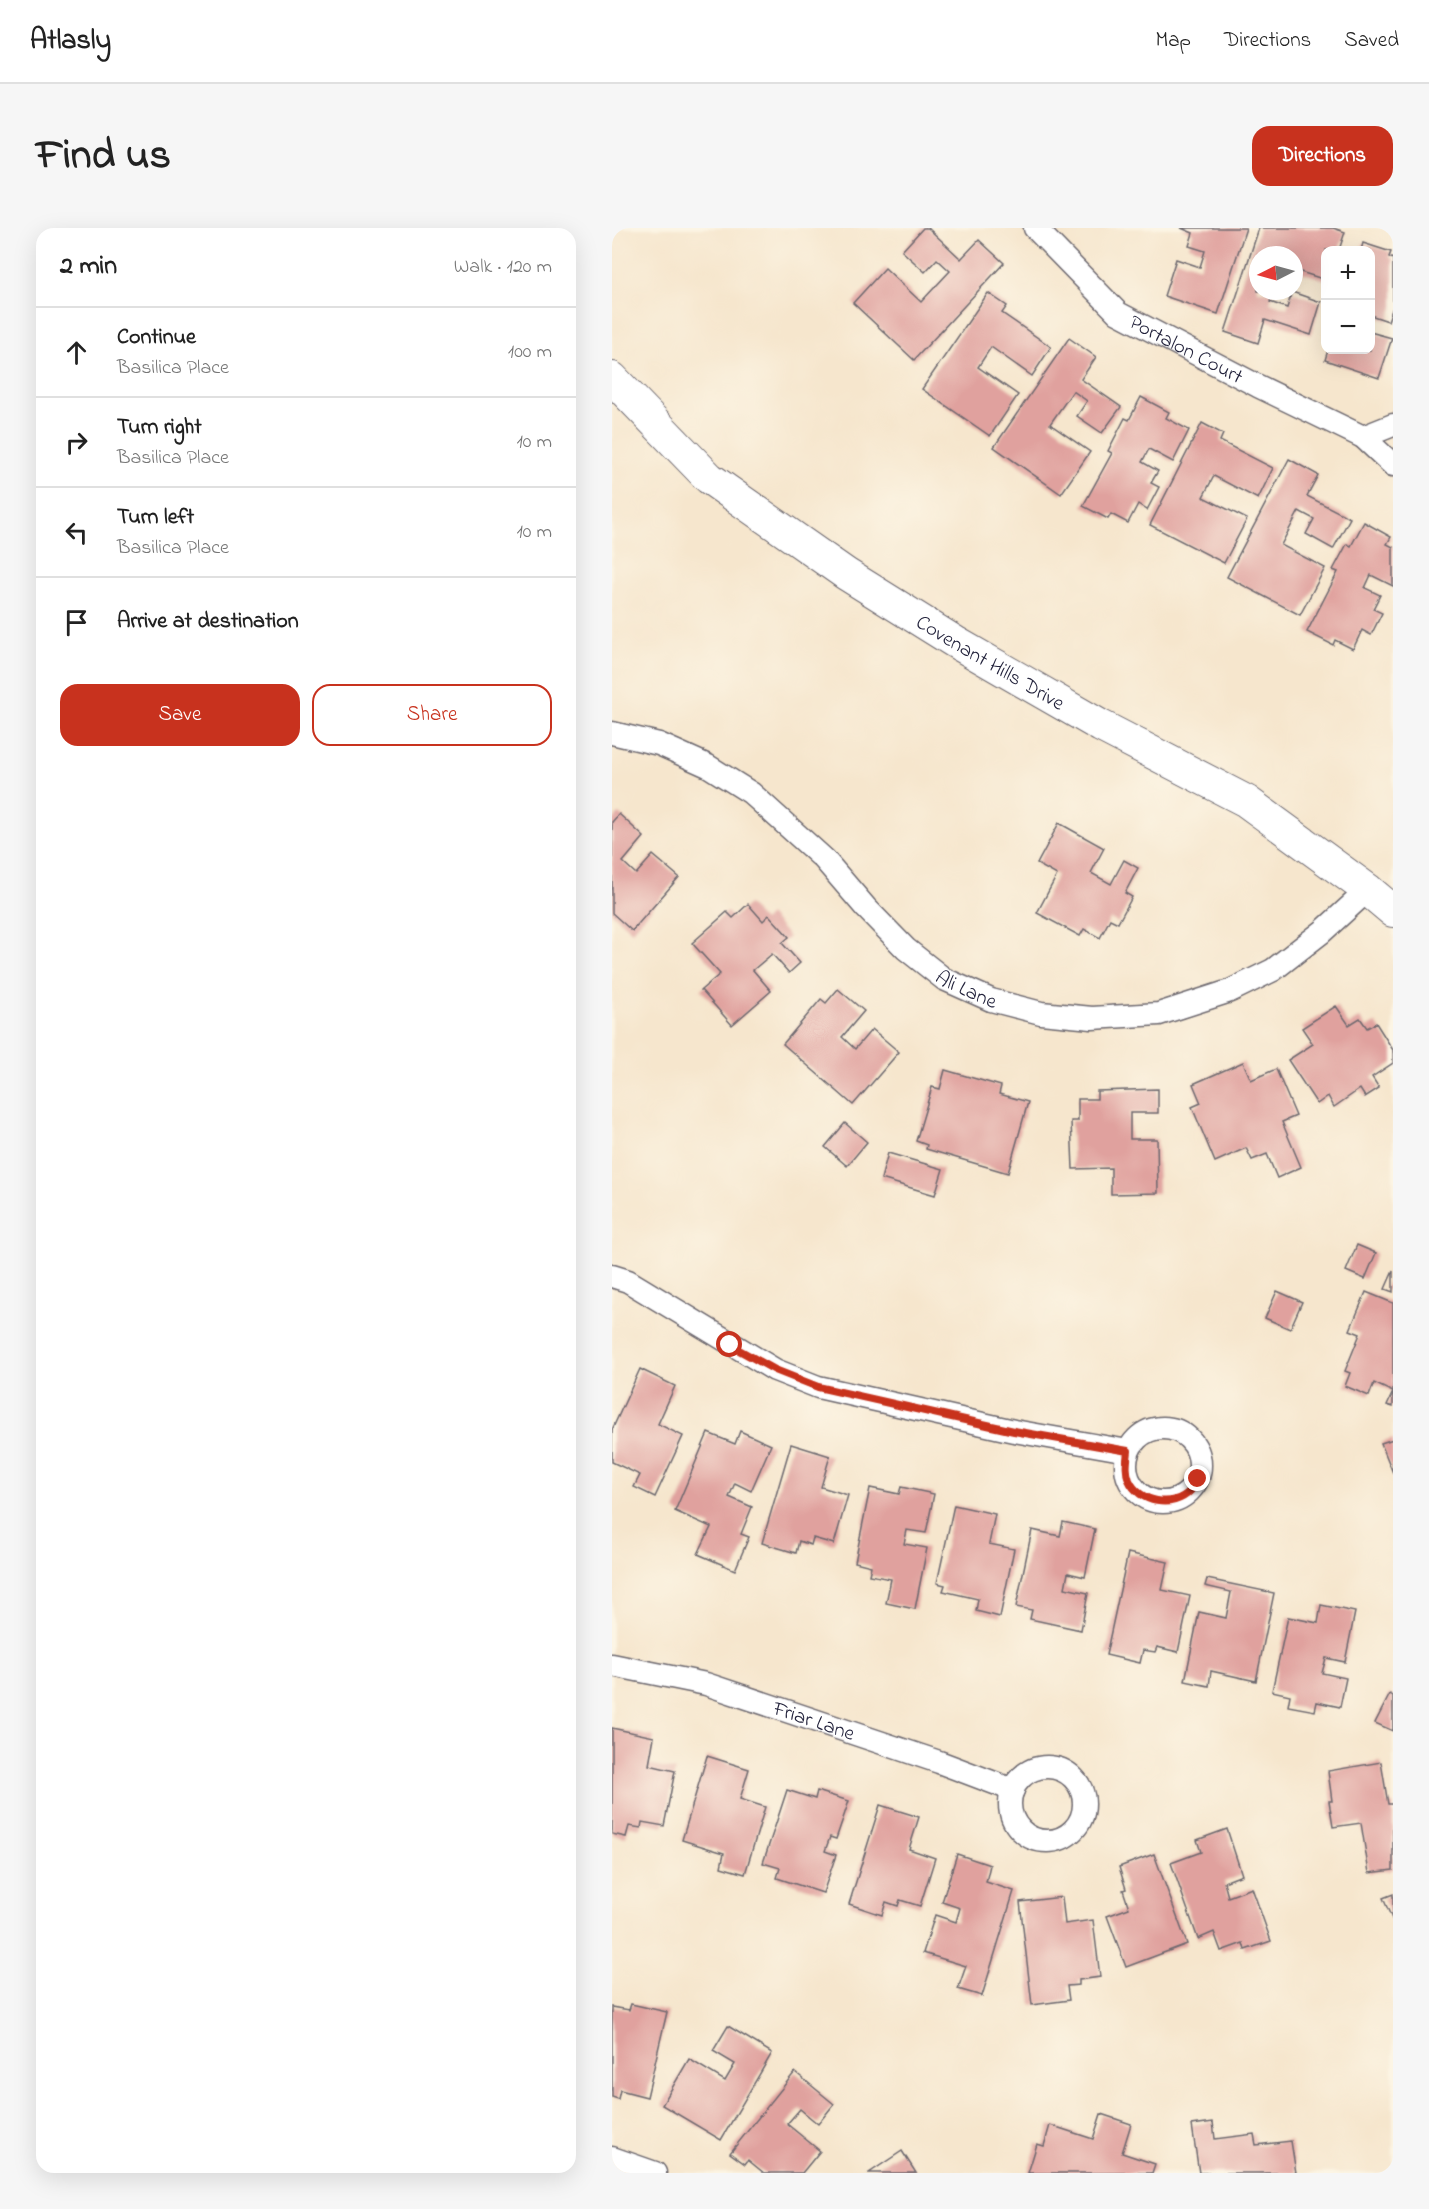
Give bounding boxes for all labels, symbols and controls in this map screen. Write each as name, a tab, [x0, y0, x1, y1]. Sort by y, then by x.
text: Atlasly	[30, 21, 111, 62]
text: Map	[1155, 26, 1191, 56]
text: Directions	[1224, 26, 1311, 56]
text: Saved	[1344, 26, 1399, 56]
text: Find us	[36, 126, 171, 187]
button: Directions	[1252, 126, 1393, 186]
north arrow	[1249, 246, 1303, 300]
map controls	[1321, 246, 1375, 354]
button: +	[1321, 246, 1375, 300]
text: 2 min	[60, 248, 117, 286]
text: Walk · 120 m	[454, 253, 552, 282]
button: −	[1321, 300, 1375, 354]
street label: Portalon Court	[1123, 308, 1248, 393]
text: Continue	[117, 322, 196, 354]
icon: ahead	[60, 336, 93, 369]
text: 100 m	[508, 338, 552, 367]
text: Basilica Place	[117, 354, 229, 383]
text: Turn right	[117, 412, 202, 444]
icon: right	[60, 426, 93, 459]
text: 10 m	[516, 428, 552, 457]
text: Basilica Place	[117, 444, 229, 473]
text: Turn left	[117, 502, 194, 534]
icon: left	[60, 516, 93, 549]
text: 10 m	[516, 518, 552, 547]
text: Basilica Place	[117, 534, 229, 563]
icon: arrive	[60, 606, 93, 639]
text: Arrive at destination	[117, 606, 299, 638]
street label: Covenant Hills Drive	[910, 608, 1070, 719]
button: Save	[60, 684, 300, 746]
button: Share	[312, 684, 552, 746]
street label: Ali Lane	[927, 964, 1000, 1018]
route start	[716, 1331, 742, 1357]
route end	[1184, 1465, 1210, 1491]
street label: Friar Lane	[768, 1694, 859, 1750]

